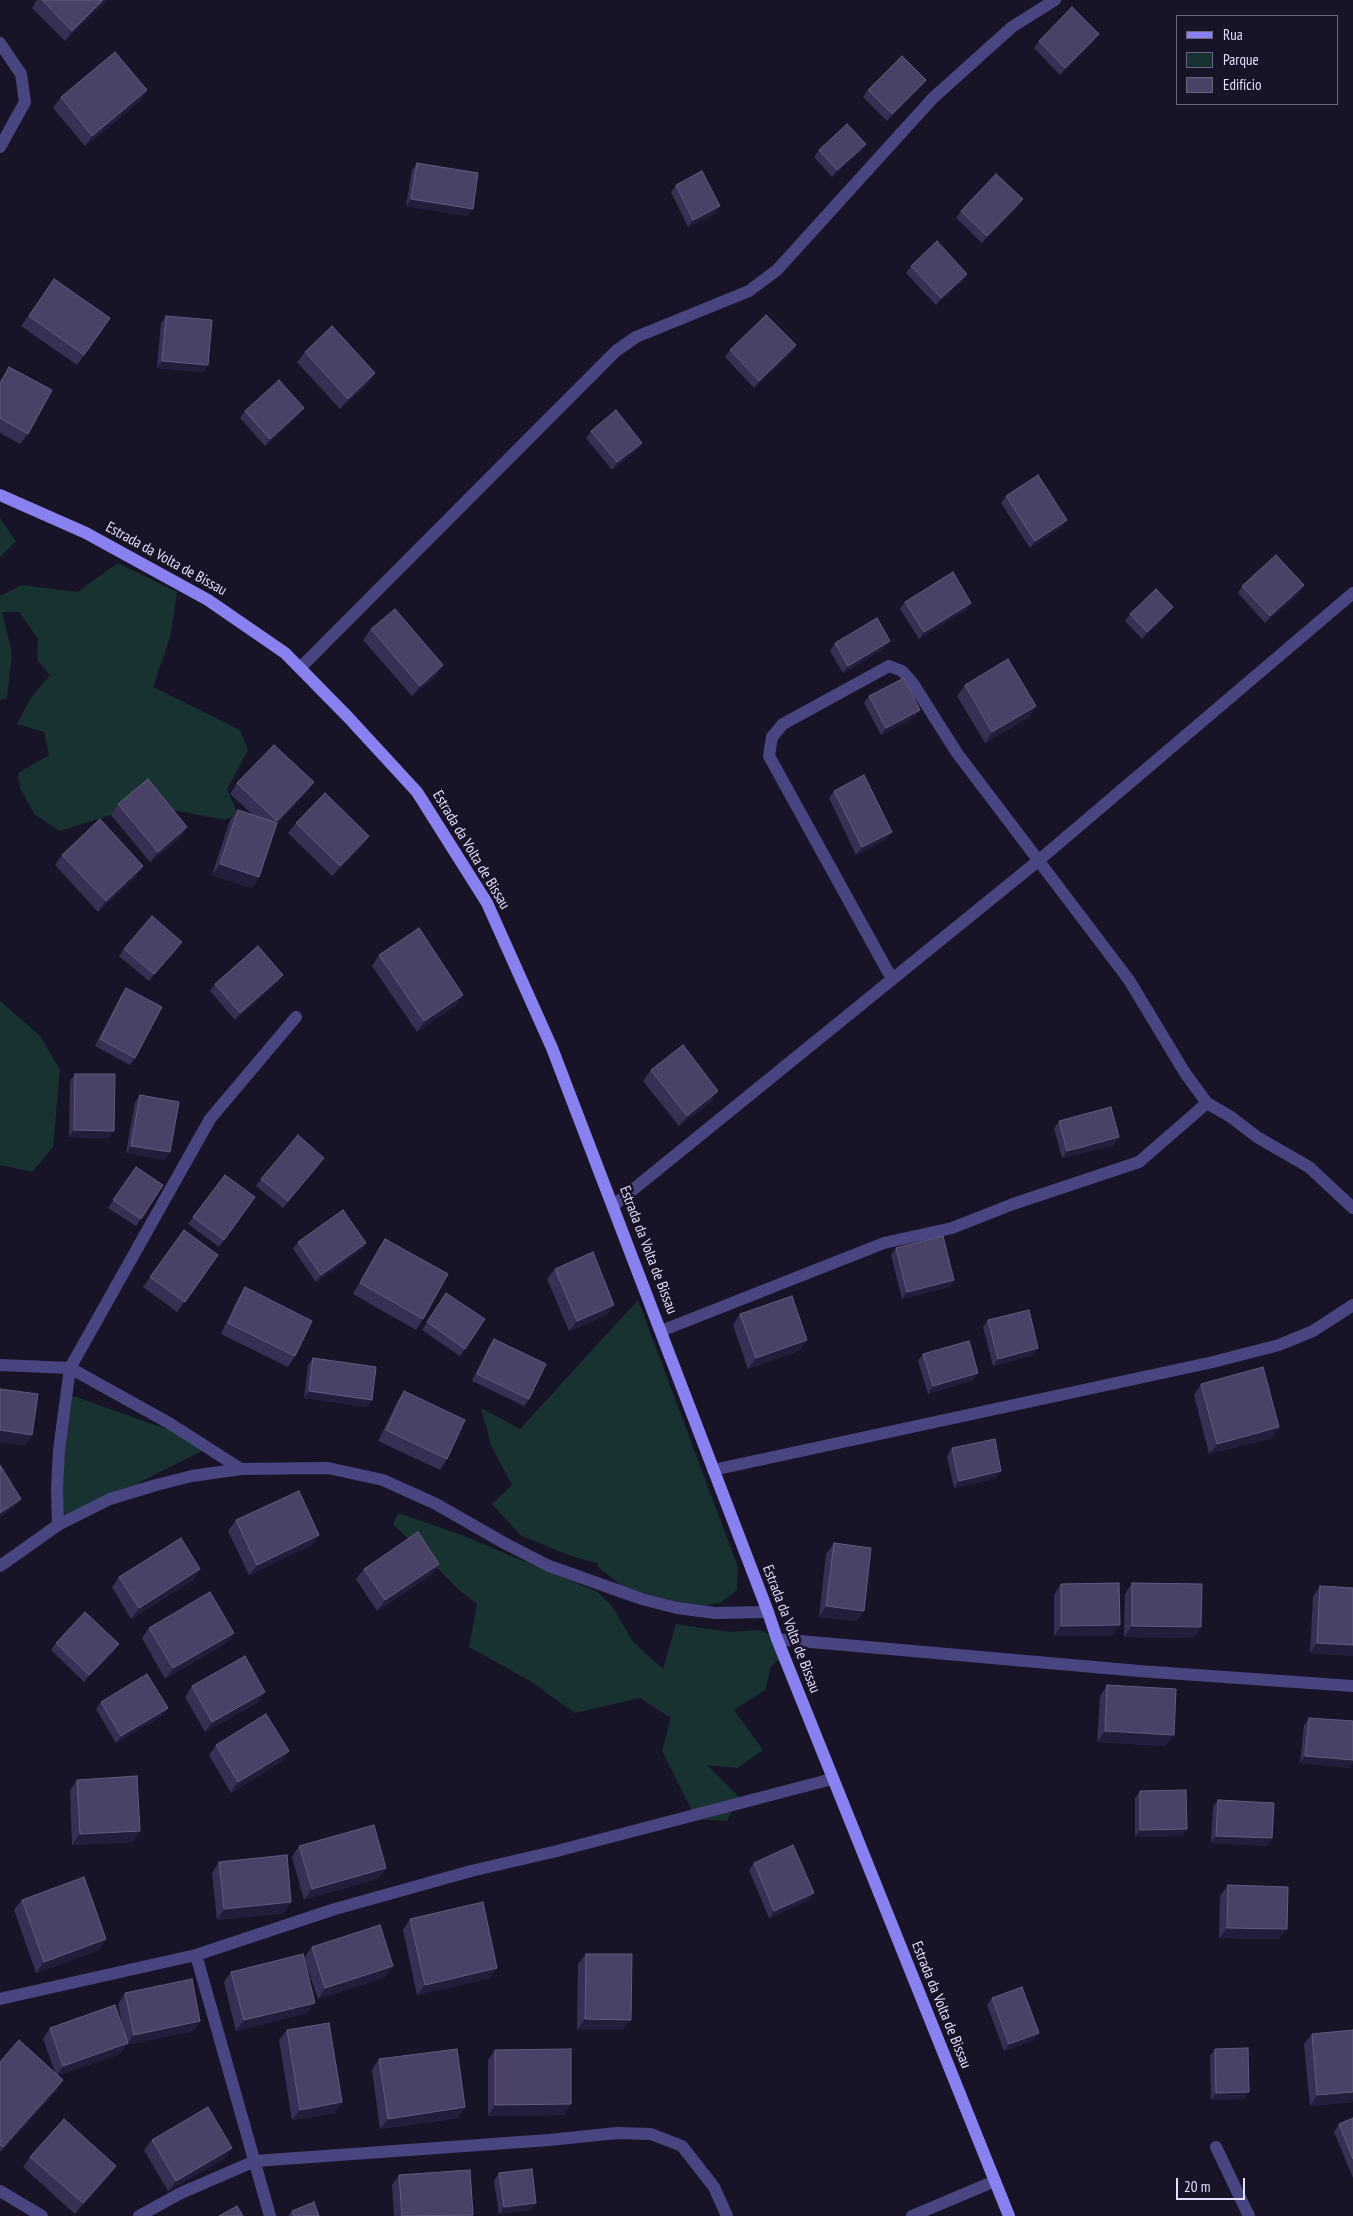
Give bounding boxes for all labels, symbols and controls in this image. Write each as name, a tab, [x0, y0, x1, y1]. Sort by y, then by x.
legend	[1176, 15, 1338, 105]
text: Rua	[1223, 25, 1243, 44]
text: Parque	[1223, 50, 1259, 69]
text: Edifício	[1223, 75, 1261, 94]
street label: Estrada da Volta de Bissau	[102, 518, 230, 600]
street label: Estrada da Volta de Bissau	[428, 787, 514, 913]
street label: Estrada da Volta de Bissau	[615, 1184, 681, 1316]
street label: Estrada da Volta de Bissau	[758, 1563, 824, 1695]
street label: Estrada da Volta de Bissau	[907, 1939, 975, 2071]
scale bar	[1178, 2168, 1247, 2200]
text: 20 m	[1184, 2177, 1210, 2196]

